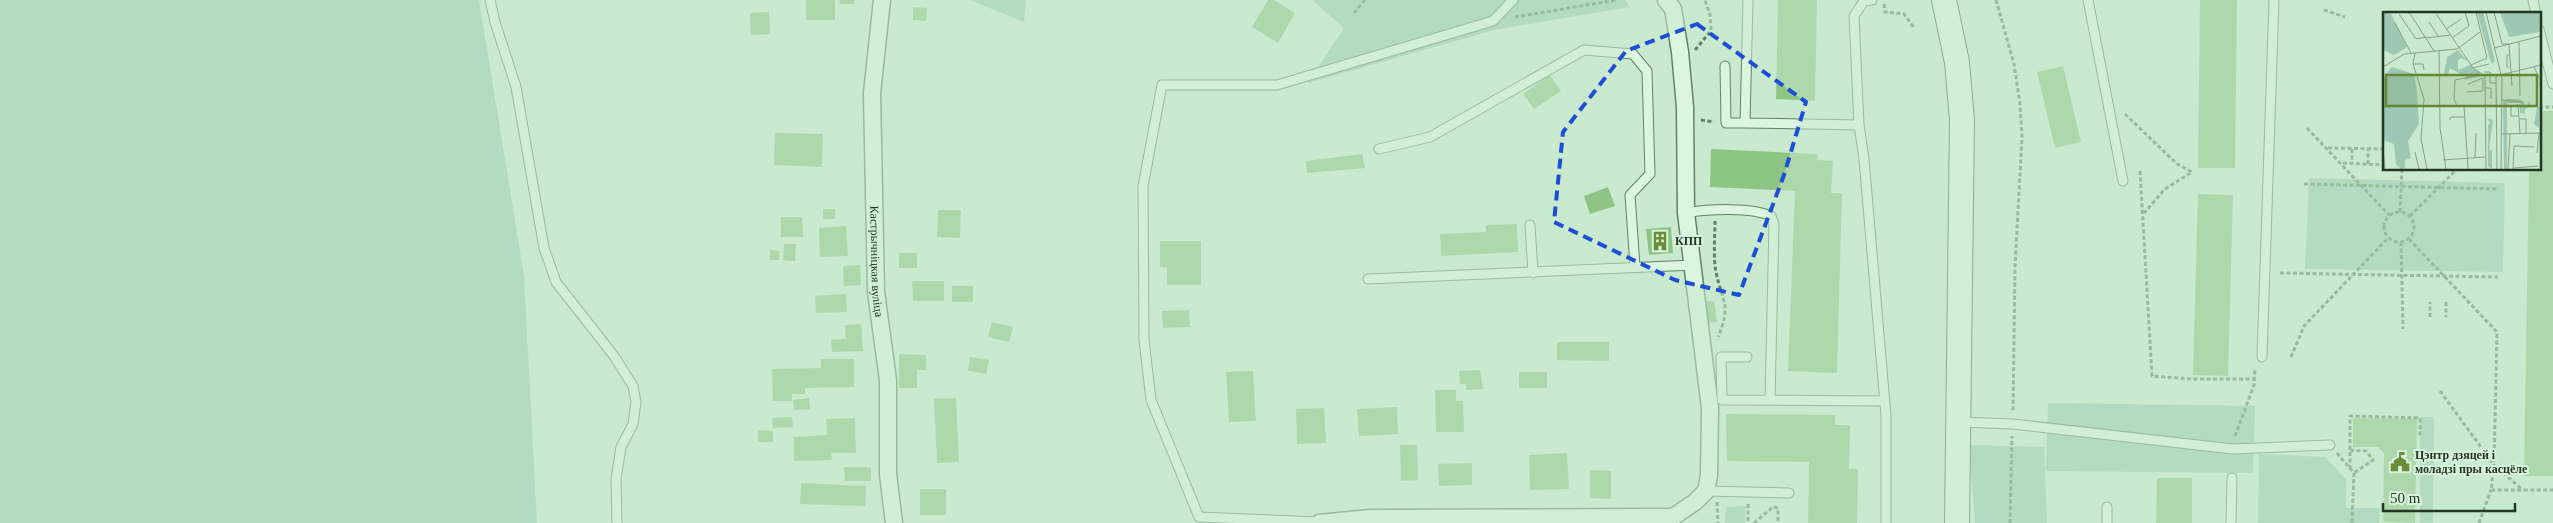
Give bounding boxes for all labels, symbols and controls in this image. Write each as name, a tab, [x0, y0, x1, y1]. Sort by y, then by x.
inset map	[2383, 12, 2540, 170]
street label: Кастрычніцкая вуліца	[867, 206, 886, 319]
building icon: КПП	[1649, 230, 1671, 252]
place label: КПП	[1675, 234, 1703, 248]
place label: Цэнтр дзяцей і моладзі пры касцёле	[2415, 448, 2528, 476]
public building icon: Цэнтр дзяцей і моладзі пры касцёле	[2389, 451, 2411, 473]
scale bar	[2383, 480, 2516, 512]
text: 50 m	[2390, 490, 2421, 506]

